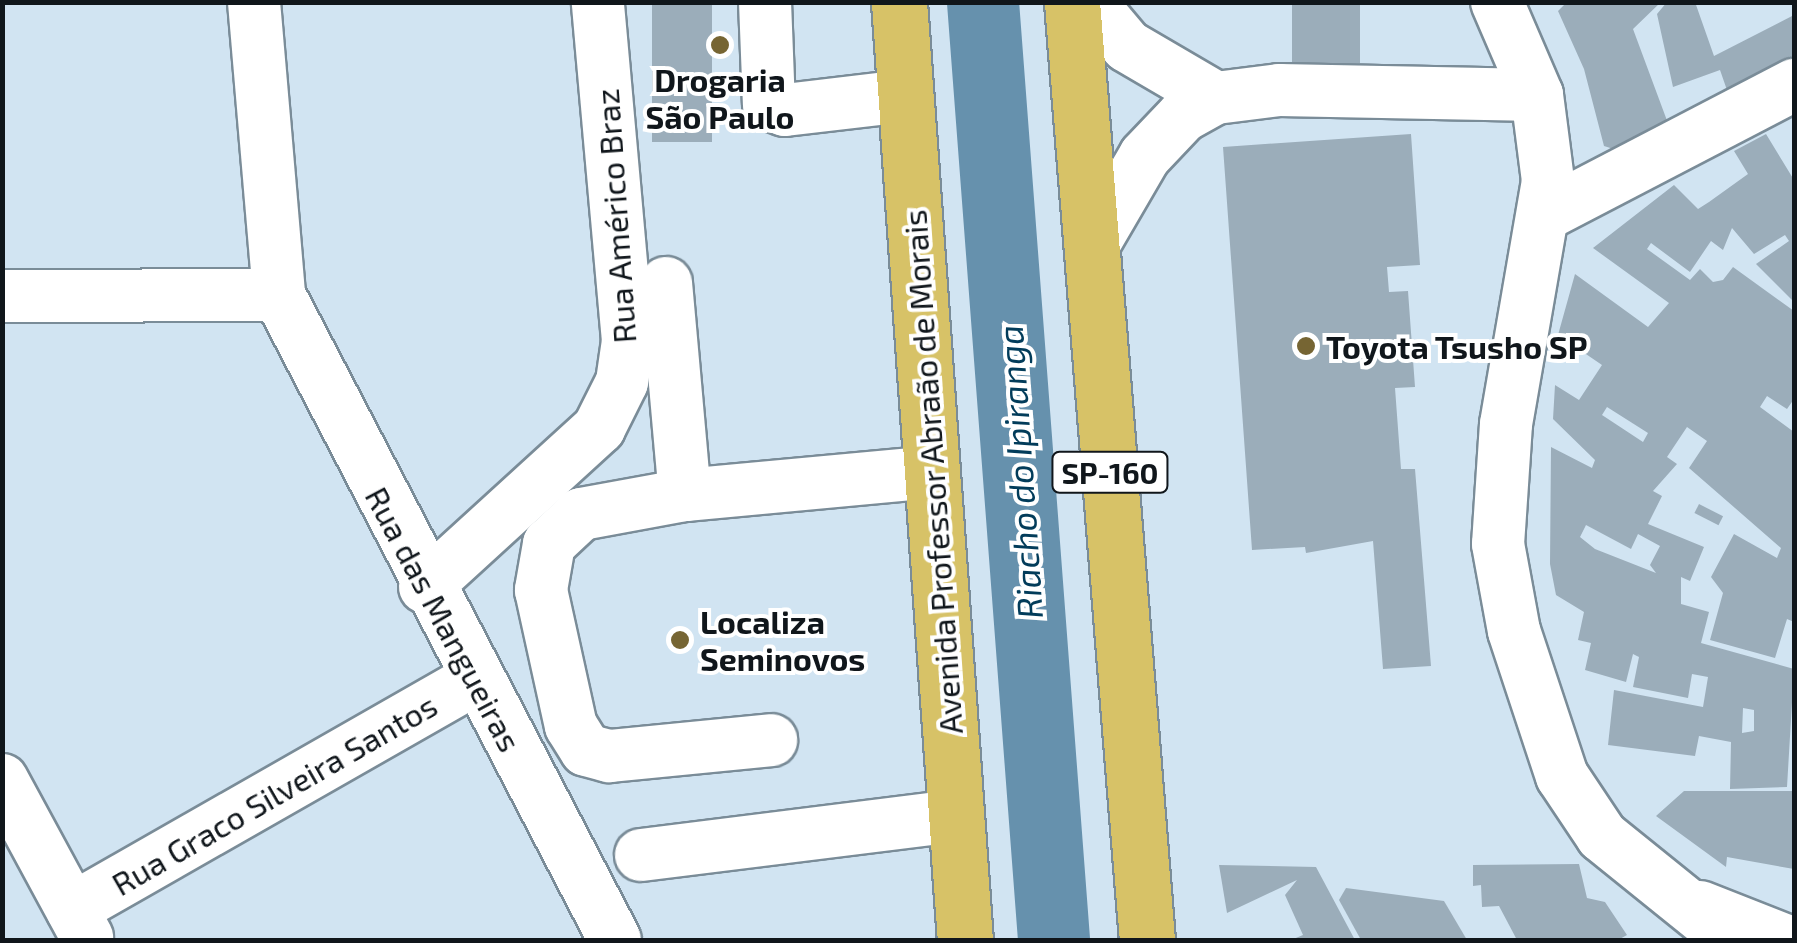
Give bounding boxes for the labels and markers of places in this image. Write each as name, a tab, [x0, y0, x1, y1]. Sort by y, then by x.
marker: Drogaria São Paulo	[709, 34, 731, 56]
place label: Drogaria São Paulo	[645, 61, 795, 136]
place label: Toyota Tsusho SP	[1326, 327, 1588, 365]
marker: Toyota Tsusho SP	[1295, 335, 1317, 357]
place label: Localiza Seminovos	[700, 603, 865, 678]
marker: Localiza Seminovos	[669, 629, 691, 651]

